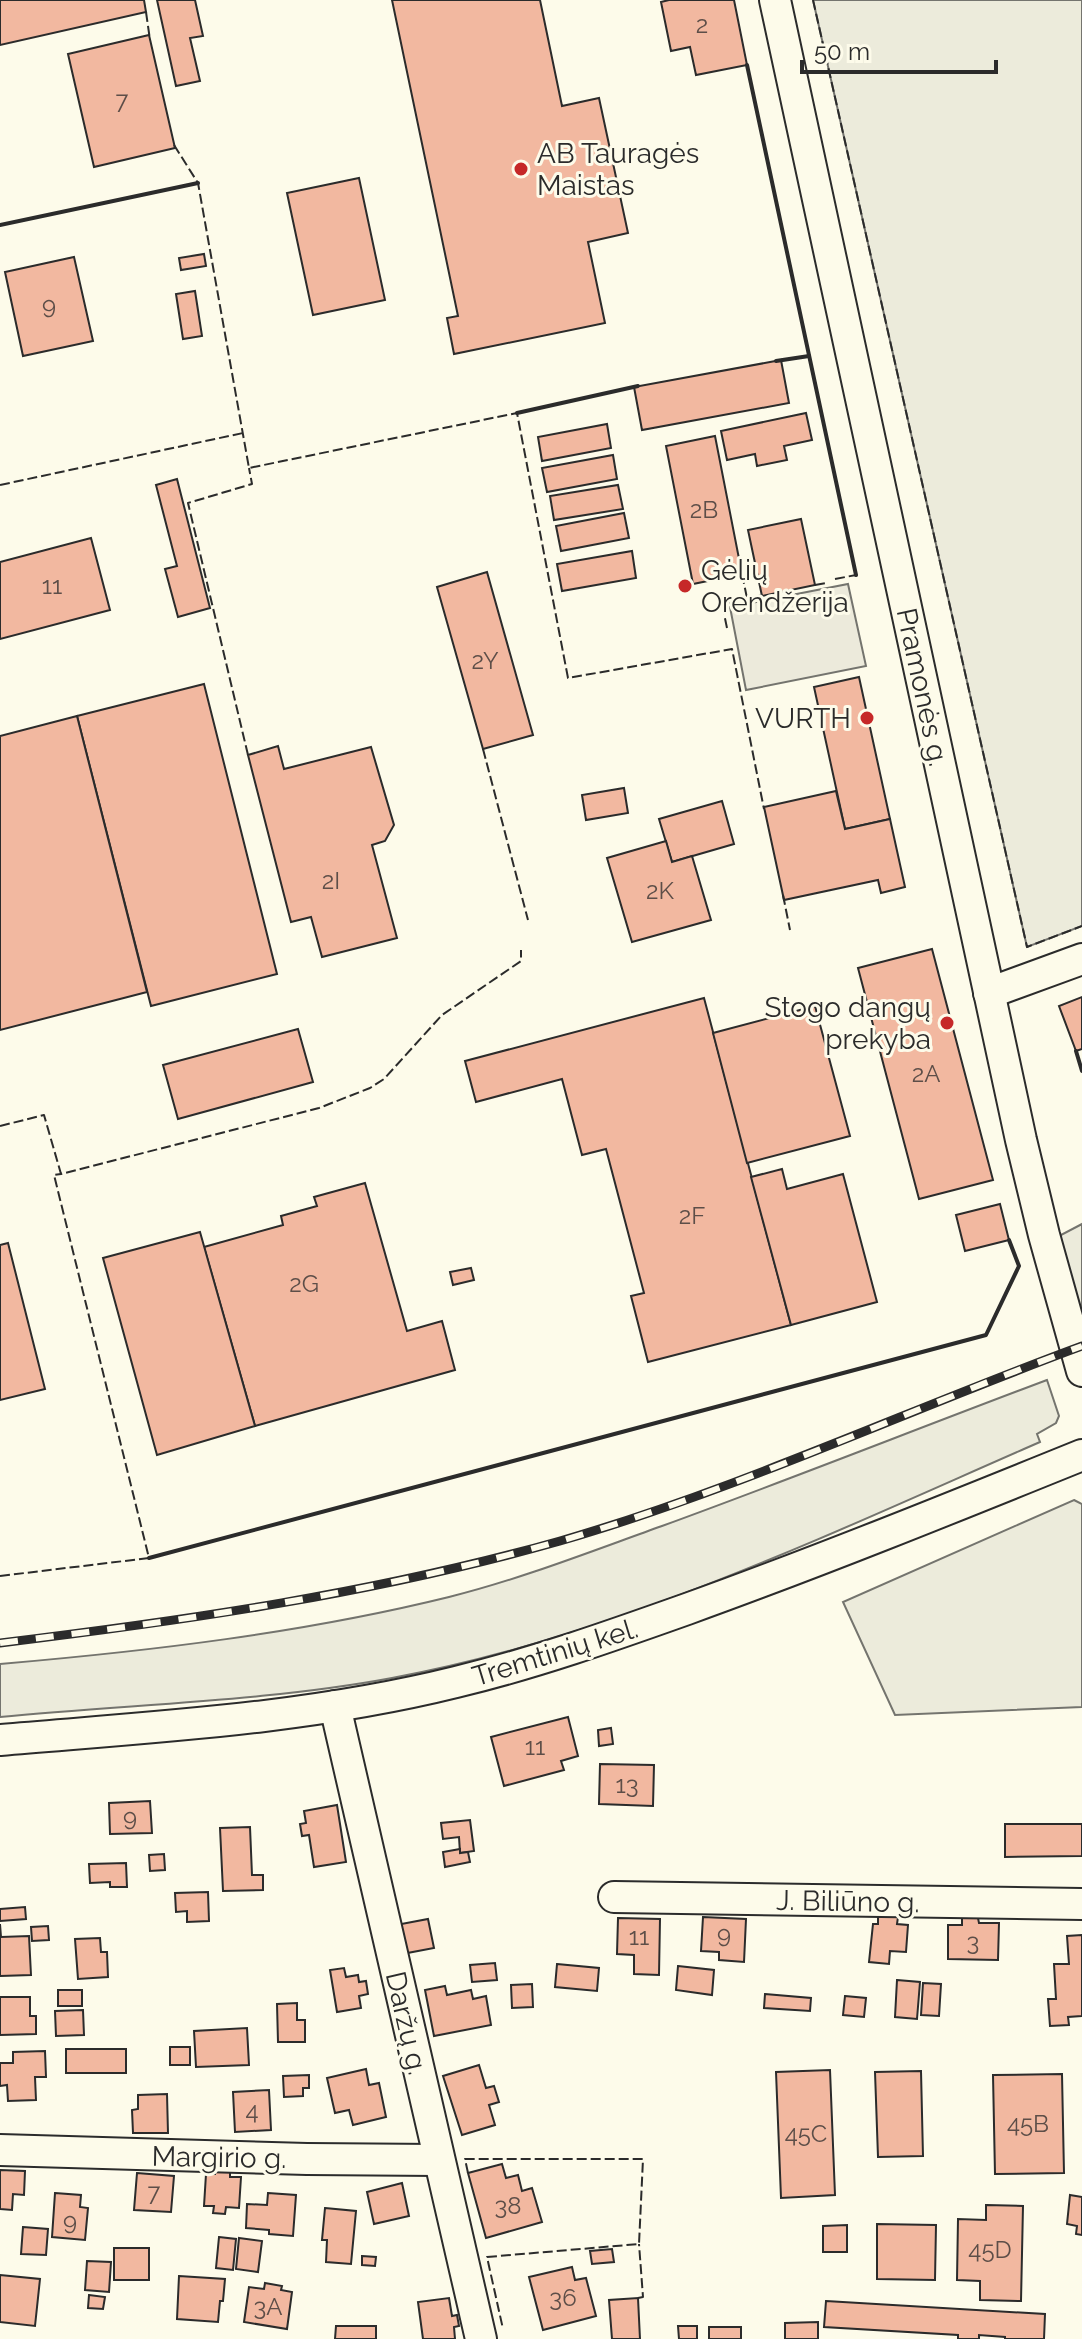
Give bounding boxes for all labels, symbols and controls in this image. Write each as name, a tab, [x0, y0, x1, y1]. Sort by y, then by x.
house number: 2	[696, 10, 708, 39]
scale bar	[802, 24, 996, 74]
text: 50 m	[814, 37, 870, 66]
house number: 7	[116, 86, 129, 115]
place label: AB Tauragės Maistas	[537, 137, 699, 202]
marker: AB Tauragės Maistas	[512, 160, 530, 178]
house number: 9	[42, 291, 56, 320]
house number: 2B	[690, 495, 718, 524]
place label: Gėlių Orendžerija	[701, 554, 849, 619]
house number: 11	[42, 571, 62, 600]
marker: Gėlių Orendžerija	[676, 577, 694, 595]
street label: Pramonės g.	[890, 605, 955, 769]
house number: 2Y	[472, 646, 499, 675]
place label: VURTH	[755, 702, 851, 735]
marker: VURTH	[858, 709, 876, 727]
house number: 2I	[322, 866, 340, 895]
house number: 2K	[646, 876, 675, 905]
place label: Stogo dangų prekyba	[764, 991, 931, 1056]
marker: Stogo dangų prekyba	[938, 1014, 956, 1032]
house number: 2A	[912, 1059, 940, 1088]
house number: 2F	[679, 1201, 705, 1230]
house number: 2G	[289, 1269, 319, 1298]
street label: Tremtinių kel.	[469, 1612, 642, 1693]
house number: 11	[525, 1732, 545, 1761]
house number: 13	[615, 1770, 639, 1799]
house number: 9	[123, 1803, 137, 1832]
street label: J. Biliūno g.	[776, 1884, 920, 1919]
house number: 9	[717, 1920, 731, 1949]
house number: 11	[629, 1922, 649, 1951]
house number: 3	[967, 1927, 979, 1956]
street label: Daržų g.	[379, 1968, 434, 2078]
house number: 4	[245, 2096, 259, 2125]
house number: 45B	[1007, 2109, 1049, 2138]
house number: 45C	[785, 2119, 827, 2148]
street label: Margirio g.	[151, 2140, 287, 2175]
house number: 7	[148, 2178, 161, 2207]
house number: 38	[494, 2191, 522, 2220]
house number: 9	[63, 2207, 77, 2236]
house number: 45D	[968, 2235, 1012, 2264]
house number: 36	[549, 2283, 577, 2312]
house number: 3A	[253, 2292, 283, 2321]

